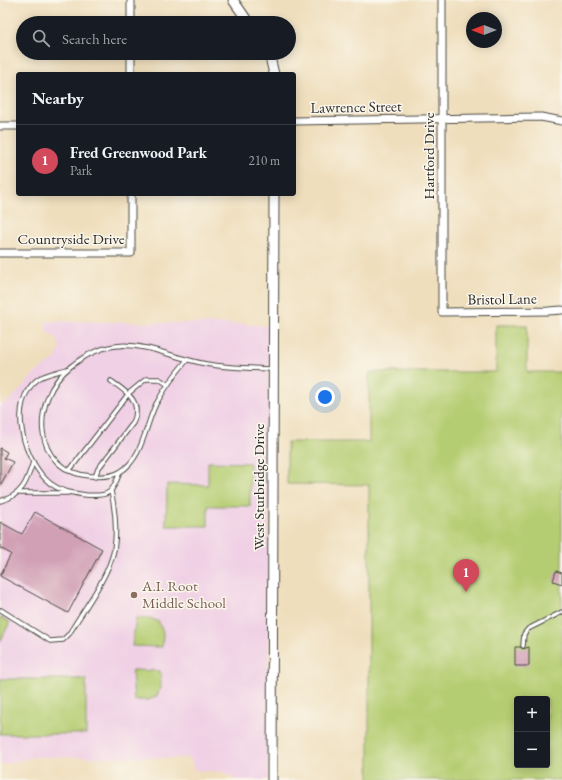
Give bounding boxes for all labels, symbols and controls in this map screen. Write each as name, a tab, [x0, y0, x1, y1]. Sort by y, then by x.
north arrow	[466, 12, 502, 48]
search box	[16, 16, 296, 60]
icon: search	[30, 27, 52, 49]
text: Search here	[62, 29, 127, 48]
text: Nearby	[32, 87, 84, 109]
street label: Lawrence Street	[310, 96, 402, 117]
street label: Hartford Drive	[419, 112, 438, 200]
text: Fred Greenwood Park	[70, 143, 207, 162]
text: 1	[42, 152, 48, 169]
text: 210 m	[249, 152, 280, 169]
text: Park	[70, 162, 92, 179]
street label: Countryside Drive	[17, 229, 125, 248]
street label: Bristol Lane	[467, 288, 537, 309]
your location	[315, 387, 335, 407]
street label: West Sturbridge Drive	[249, 424, 268, 550]
pin: 1	[453, 559, 479, 592]
place label: A.I. Root Middle School	[141, 576, 226, 612]
marker: A.I. Root Middle School	[129, 590, 139, 600]
map controls	[514, 696, 550, 768]
button: +	[514, 696, 550, 732]
button: −	[514, 732, 550, 768]

